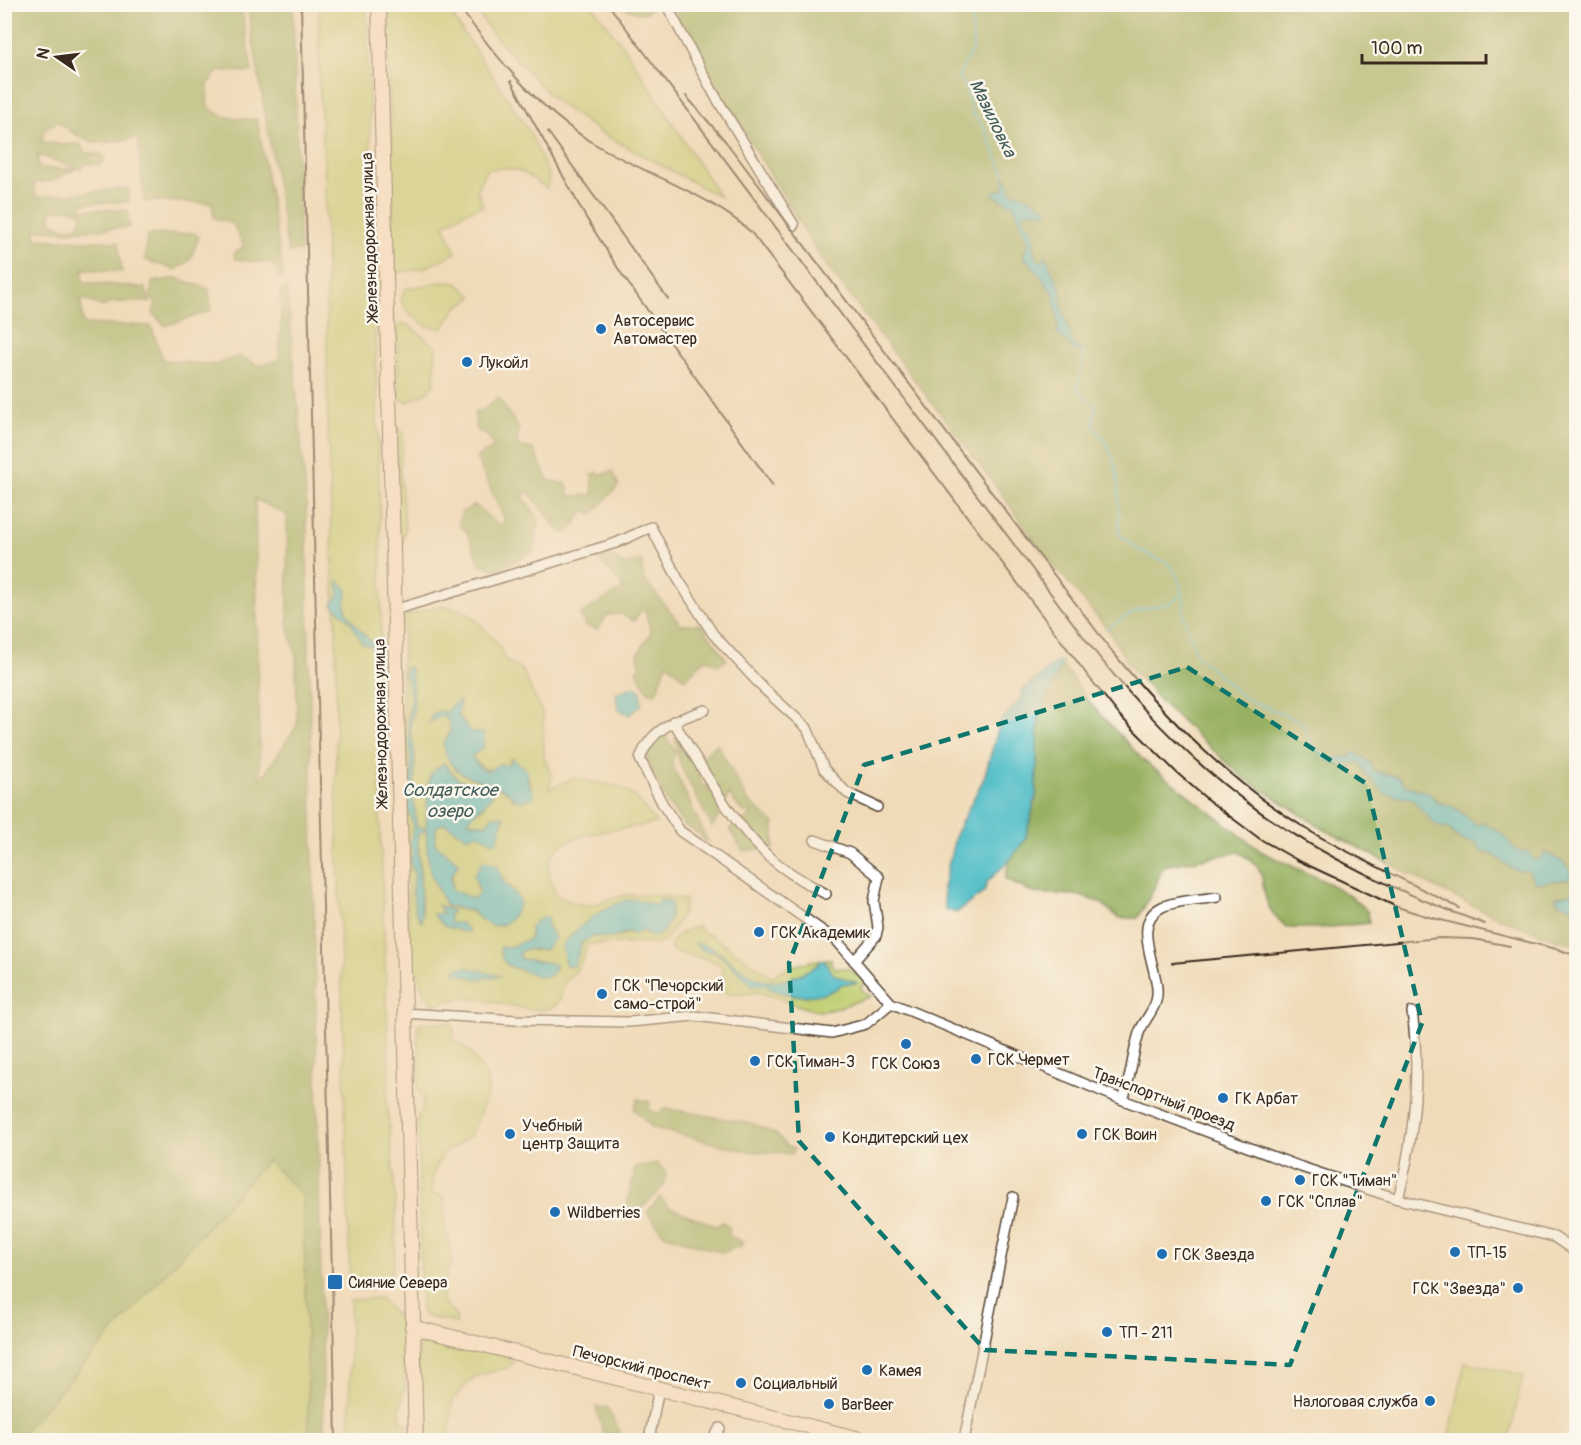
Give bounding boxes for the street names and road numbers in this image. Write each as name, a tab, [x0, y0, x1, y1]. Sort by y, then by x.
street label: Железнодорожная улица	[357, 152, 383, 325]
street label: Железнодорожная улица	[370, 638, 393, 811]
street label: Транспортный проезд	[1089, 1063, 1238, 1136]
street label: Печорский проспект	[571, 1341, 713, 1395]

